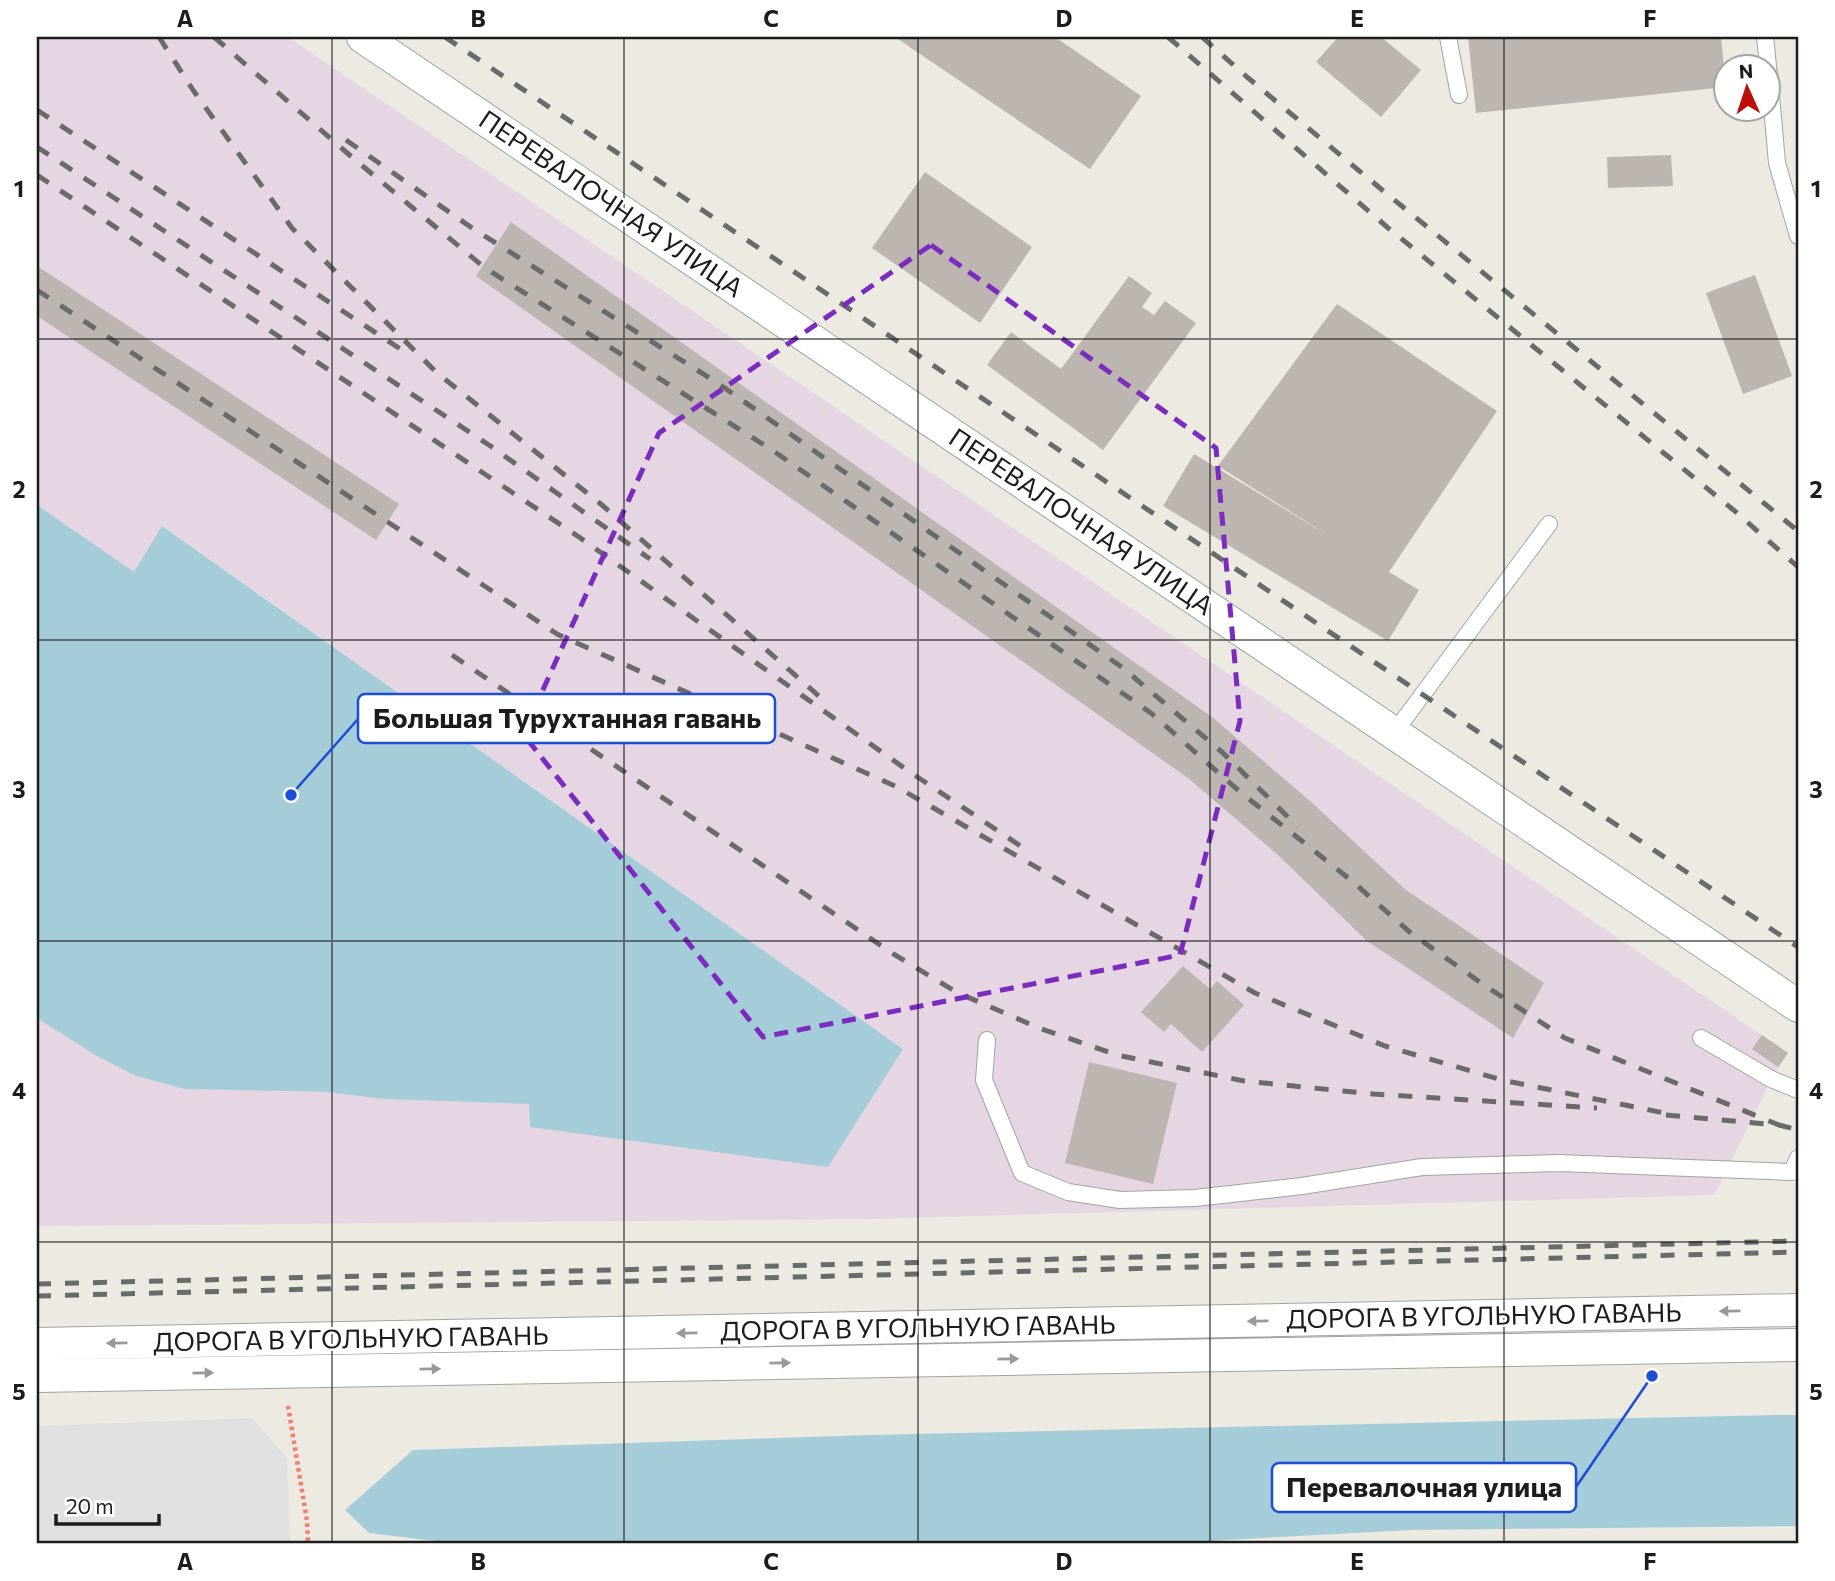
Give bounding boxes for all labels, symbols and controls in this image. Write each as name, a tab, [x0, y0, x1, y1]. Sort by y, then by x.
text: A	[177, 4, 194, 32]
text: B	[470, 4, 486, 32]
text: C	[763, 4, 779, 32]
text: D	[1056, 4, 1073, 32]
text: E	[1350, 4, 1364, 32]
text: F	[1643, 4, 1657, 32]
north arrow	[1713, 52, 1783, 122]
text: N	[1738, 59, 1754, 82]
street label: ПЕРЕВАЛОЧНАЯ УЛИЦА	[474, 103, 750, 303]
text: 1	[14, 174, 24, 202]
text: 1	[1811, 174, 1821, 202]
street label: ПЕРЕВАЛОЧНАЯ УЛИЦА	[944, 421, 1220, 621]
text: 2	[12, 475, 26, 503]
text: 2	[1809, 475, 1823, 503]
callout: Большая Турухтанная гавань	[358, 694, 775, 743]
text: Большая Турухтанная гавань	[373, 700, 761, 734]
text: 3	[12, 775, 26, 803]
text: 3	[1809, 775, 1823, 803]
text: 4	[12, 1076, 26, 1104]
text: 4	[1809, 1076, 1823, 1104]
street label: ДОРОГА В УГОЛЬНУЮ ГАВАНЬ	[1286, 1296, 1682, 1333]
one-way arrow	[1719, 1305, 1741, 1317]
street label: ДОРОГА В УГОЛЬНУЮ ГАВАНЬ	[720, 1308, 1116, 1345]
one-way arrow	[1246, 1315, 1268, 1326]
street label: ДОРОГА В УГОЛЬНУЮ ГАВАНЬ	[153, 1319, 549, 1356]
one-way arrow	[676, 1327, 698, 1338]
one-way arrow	[106, 1337, 128, 1349]
one-way arrow	[997, 1353, 1019, 1365]
one-way arrow	[770, 1357, 792, 1369]
one-way arrow	[420, 1363, 442, 1375]
one-way arrow	[192, 1367, 214, 1379]
text: 5	[12, 1377, 26, 1405]
text: 5	[1809, 1377, 1823, 1405]
callout: Перевалочная улица	[1272, 1463, 1576, 1512]
text: Перевалочная улица	[1286, 1469, 1562, 1503]
scale bar	[56, 1483, 159, 1527]
text: 20 m	[66, 1493, 114, 1518]
text: A	[177, 1547, 194, 1575]
text: B	[470, 1547, 486, 1575]
text: C	[763, 1547, 779, 1575]
text: D	[1056, 1547, 1073, 1575]
text: E	[1350, 1547, 1364, 1575]
text: F	[1643, 1547, 1657, 1575]

